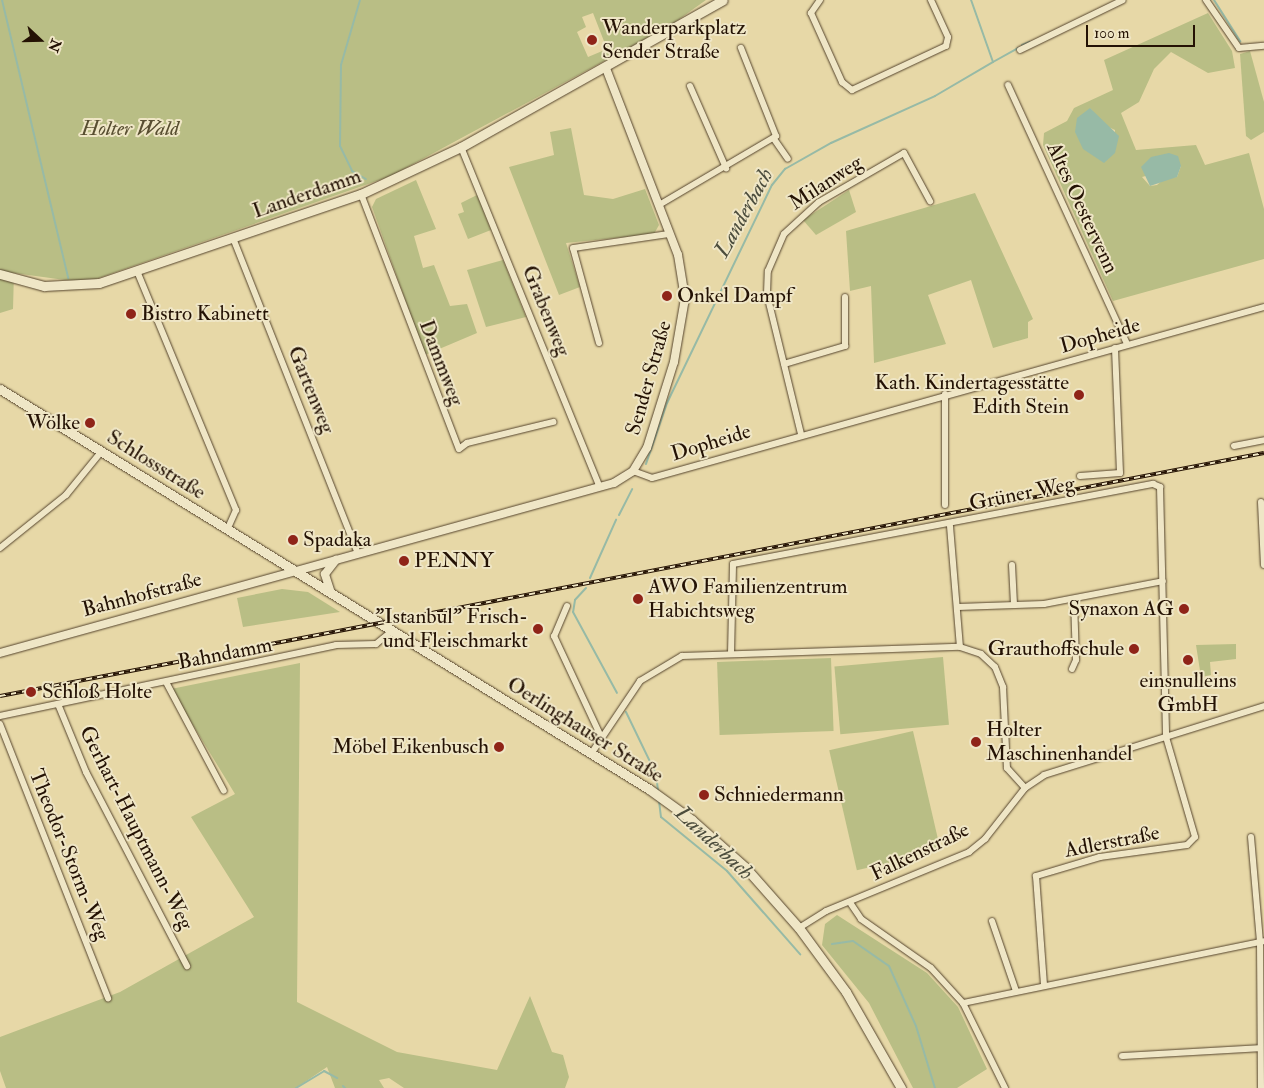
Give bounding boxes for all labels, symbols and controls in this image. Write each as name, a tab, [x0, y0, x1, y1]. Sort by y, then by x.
north arrow	[15, 15, 65, 65]
place label: Wanderparkplatz Sender Straße	[602, 15, 746, 65]
scale bar	[1089, 15, 1198, 47]
text: 100 m	[1094, 24, 1129, 43]
marker: Wanderparkplatz Sender Straße	[586, 34, 598, 46]
text: N	[44, 37, 65, 54]
park label: Holter Wald	[81, 116, 179, 142]
street label: Altes Oestervenn	[1041, 138, 1123, 278]
street label: Milanweg	[785, 150, 867, 216]
street label: Landerdamm	[249, 164, 365, 224]
water label: Landerbach	[709, 164, 779, 262]
street label: Grabenweg	[516, 262, 576, 360]
place label: Onkel Dampf	[677, 283, 793, 309]
marker: Onkel Dampf	[661, 290, 673, 302]
place label: Bistro Kabinett	[141, 301, 269, 327]
marker: Bistro Kabinett	[125, 308, 137, 320]
street label: Dopheide	[1057, 313, 1143, 359]
street label: Dammweg	[413, 316, 469, 410]
street label: Sender Straße	[621, 318, 677, 438]
street label: Gartenweg	[282, 343, 340, 437]
place label: Kath. Kindertagesstätte Edith Stein	[875, 370, 1069, 420]
marker: Kath. Kindertagesstätte Edith Stein	[1073, 389, 1085, 401]
place label: Wölke	[26, 410, 80, 436]
marker: Wölke	[84, 417, 96, 429]
street label: Dopheide	[668, 419, 754, 467]
street label: Schlossstraße	[102, 425, 210, 505]
street label: Grüner Weg	[967, 471, 1077, 517]
place label: Spadaka	[303, 527, 371, 553]
marker: Spadaka	[287, 534, 299, 546]
place label: PENNY	[414, 548, 494, 574]
marker: PENNY	[398, 555, 410, 567]
street label: Bahnhofstraße	[79, 567, 205, 623]
place label: AWO Familienzentrum Habichtsweg	[648, 574, 848, 624]
marker: AWO Familienzentrum Habichtsweg	[632, 593, 644, 605]
place label: Synaxon AG	[1069, 596, 1174, 622]
marker: Synaxon AG	[1178, 603, 1190, 615]
place label: "Istanbul" Frisch- und Fleischmarkt	[375, 604, 528, 654]
marker: "Istanbul" Frisch- und Fleischmarkt	[532, 623, 544, 635]
street label: Bahndamm	[176, 632, 274, 676]
place label: Grauthoffschule	[988, 636, 1124, 662]
marker: Grauthoffschule	[1128, 643, 1140, 655]
marker: einsnulleins GmbH	[1182, 654, 1194, 666]
place label: einsnulleins GmbH	[1139, 668, 1237, 718]
street label: Oerlinghauser Straße	[502, 672, 668, 788]
place label: Schloß Holte	[42, 679, 152, 705]
marker: Schloß Holte	[24, 685, 38, 699]
place label: Holter Maschinenhandel	[986, 717, 1132, 767]
street label: Gerhart-Hauptmann-Weg	[74, 722, 198, 934]
place label: Möbel Eikenbusch	[332, 734, 489, 760]
marker: Holter Maschinenhandel	[970, 736, 982, 748]
marker: Möbel Eikenbusch	[493, 741, 505, 753]
street label: Theodor-Storm-Weg	[23, 766, 115, 944]
place label: Schniedermann	[714, 782, 844, 808]
marker: Schniedermann	[698, 789, 710, 801]
water label: Landerbach	[669, 800, 759, 886]
street label: Falkenstraße	[867, 817, 973, 887]
street label: Adlerstraße	[1062, 820, 1162, 864]

